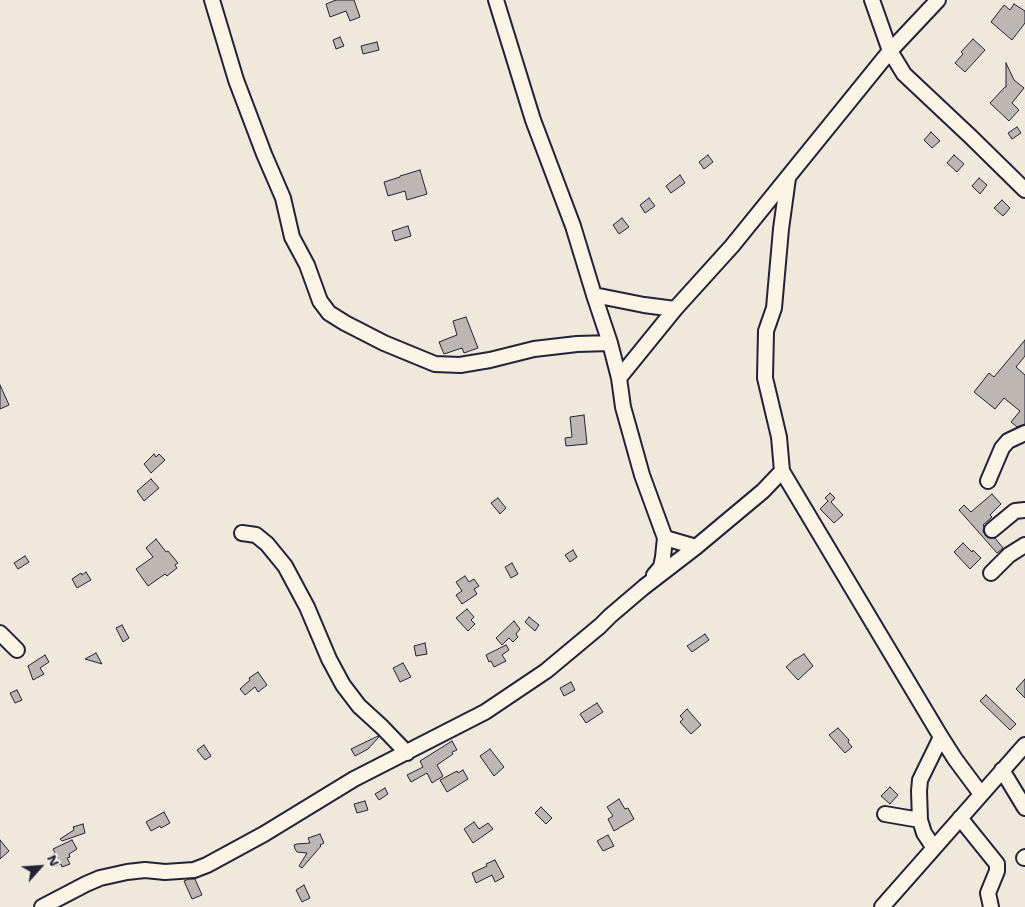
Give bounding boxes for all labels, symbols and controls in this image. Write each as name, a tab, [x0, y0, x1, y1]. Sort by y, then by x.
north arrow	[15, 842, 65, 892]
text: N	[43, 851, 64, 869]

